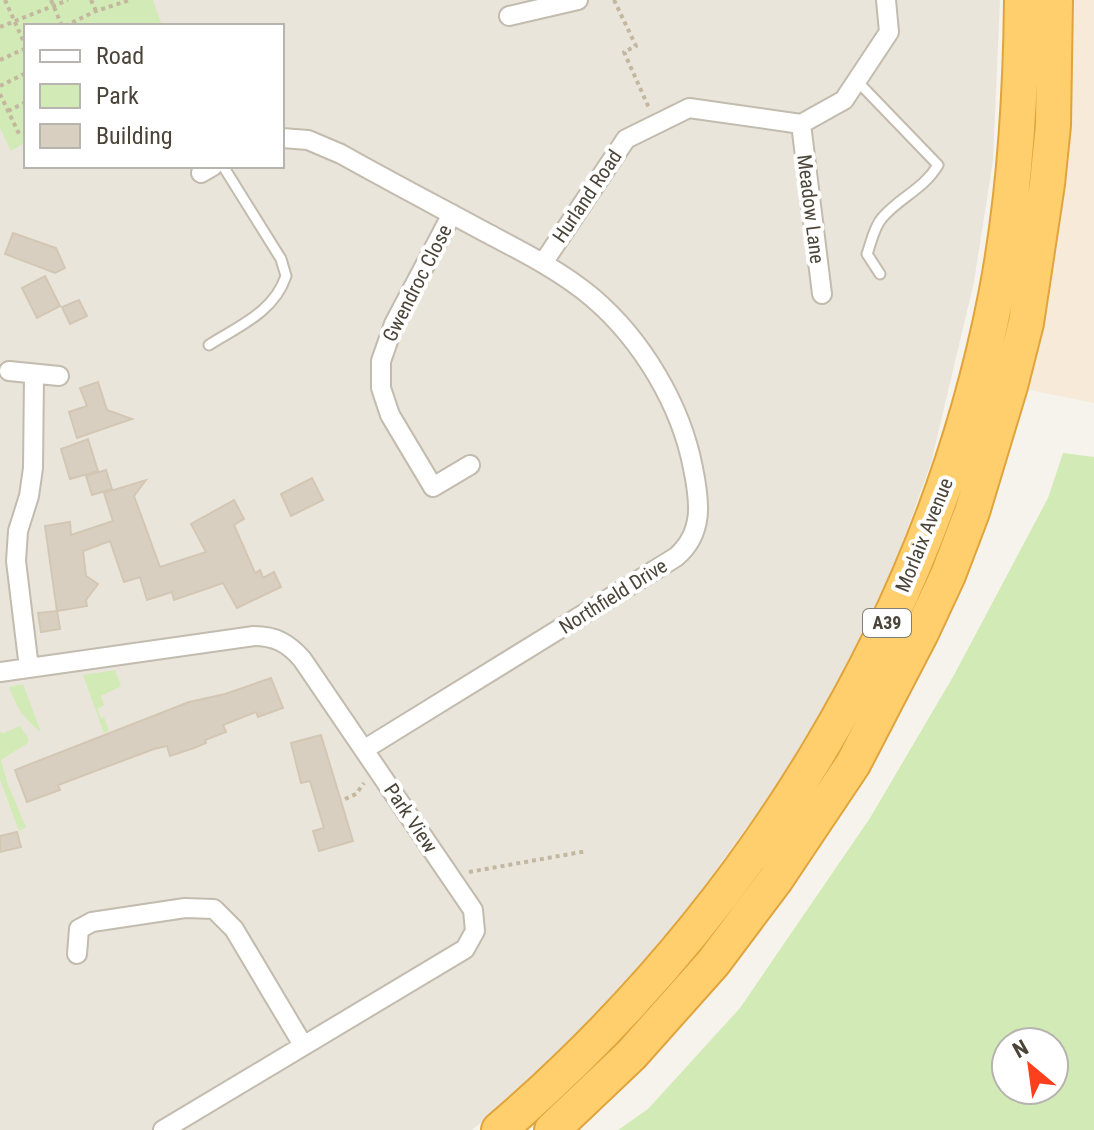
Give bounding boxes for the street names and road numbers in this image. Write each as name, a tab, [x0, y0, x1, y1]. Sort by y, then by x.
street label: Hurland Road	[547, 145, 627, 247]
street label: Meadow Lane	[792, 153, 830, 265]
street label: Gwendroc Close	[377, 221, 457, 345]
street label: Morlaix Avenue	[890, 474, 958, 596]
street label: Northfield Drive	[555, 553, 671, 639]
road number: A39	[863, 609, 911, 637]
street label: Park View	[379, 779, 443, 857]

